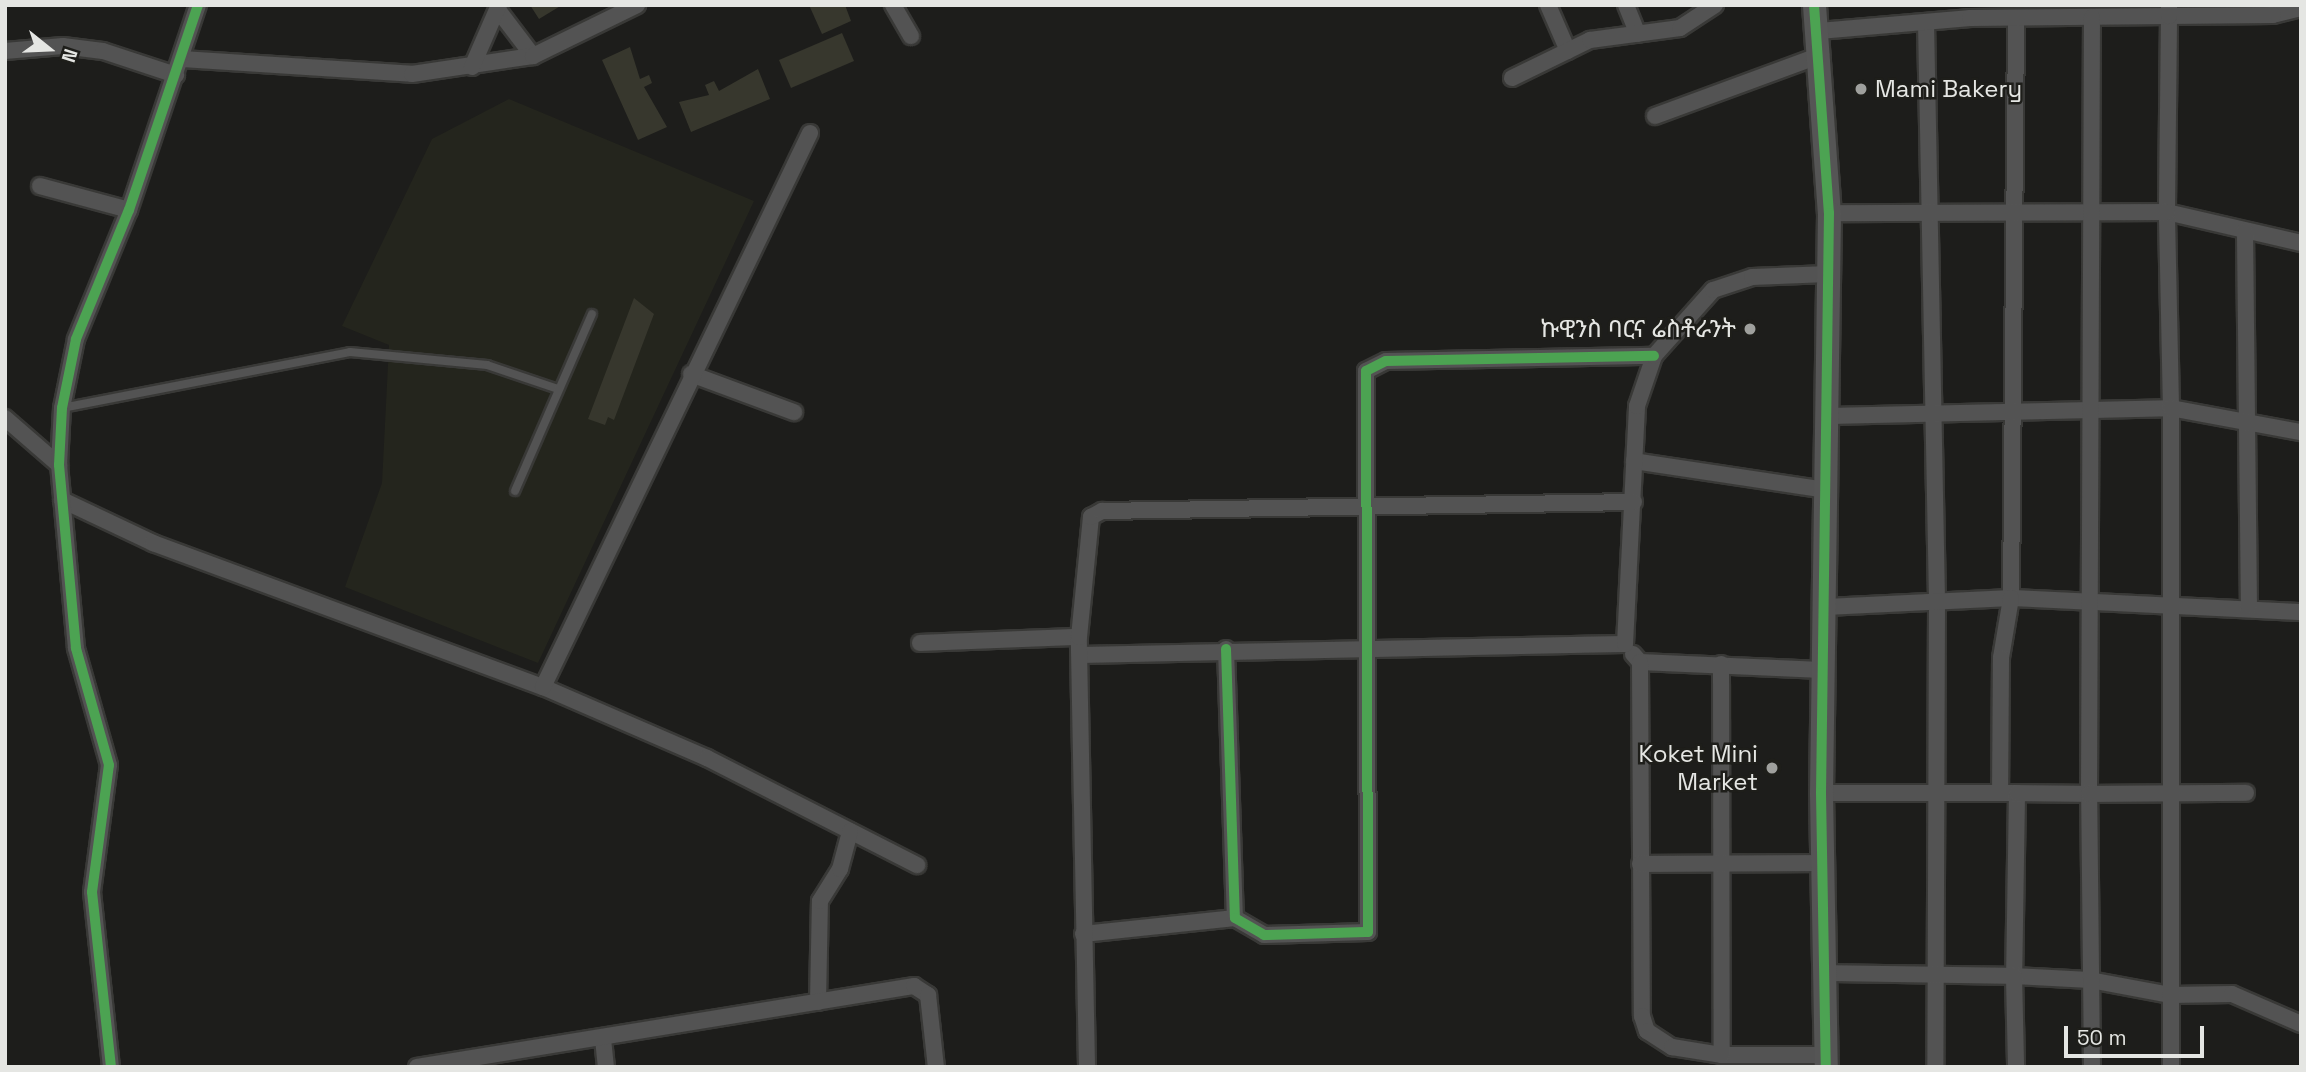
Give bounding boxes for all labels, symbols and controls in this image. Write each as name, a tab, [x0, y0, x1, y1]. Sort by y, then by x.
north arrow	[14, 14, 84, 84]
text: N	[56, 46, 83, 66]
place label: Mami Bakery	[1875, 75, 2022, 103]
marker: Mami Bakery	[1853, 81, 1869, 97]
place label: ኩዊንስ ባርና ሬስቶራንት	[1541, 315, 1736, 343]
marker: ኩዊንስ ባርና ሬስቶራንት	[1742, 321, 1758, 337]
place label: Koket Mini Market	[1639, 740, 1758, 796]
marker: Koket Mini Market	[1764, 760, 1780, 776]
scale bar	[2068, 1012, 2208, 1056]
text: 50 m	[2077, 1024, 2127, 1051]

